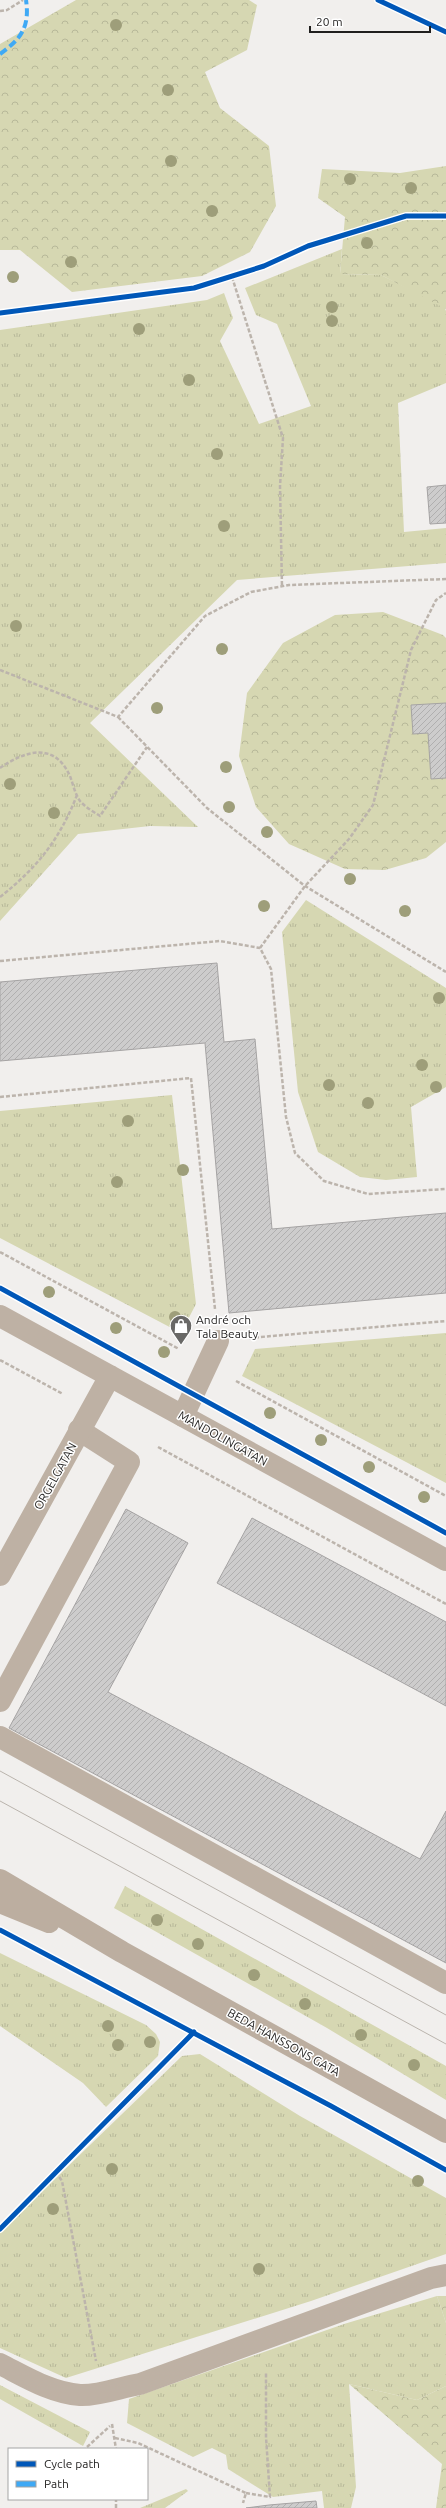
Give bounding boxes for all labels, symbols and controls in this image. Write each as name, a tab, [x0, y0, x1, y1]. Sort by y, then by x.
scale bar	[310, 8, 430, 34]
text: 20 m	[316, 15, 343, 28]
shop icon: André och Tala Beauty	[168, 1313, 194, 1346]
place label: André och Tala Beauty	[196, 1313, 258, 1340]
street label: MANDOLINGATAN	[176, 1408, 270, 1468]
street label: ORGELGATAN	[31, 1440, 79, 1512]
street label: BEDA HANSSONS GATA	[226, 2006, 343, 2078]
legend	[8, 2448, 148, 2500]
text: Cycle path	[44, 2457, 100, 2470]
text: Path	[44, 2477, 69, 2490]

